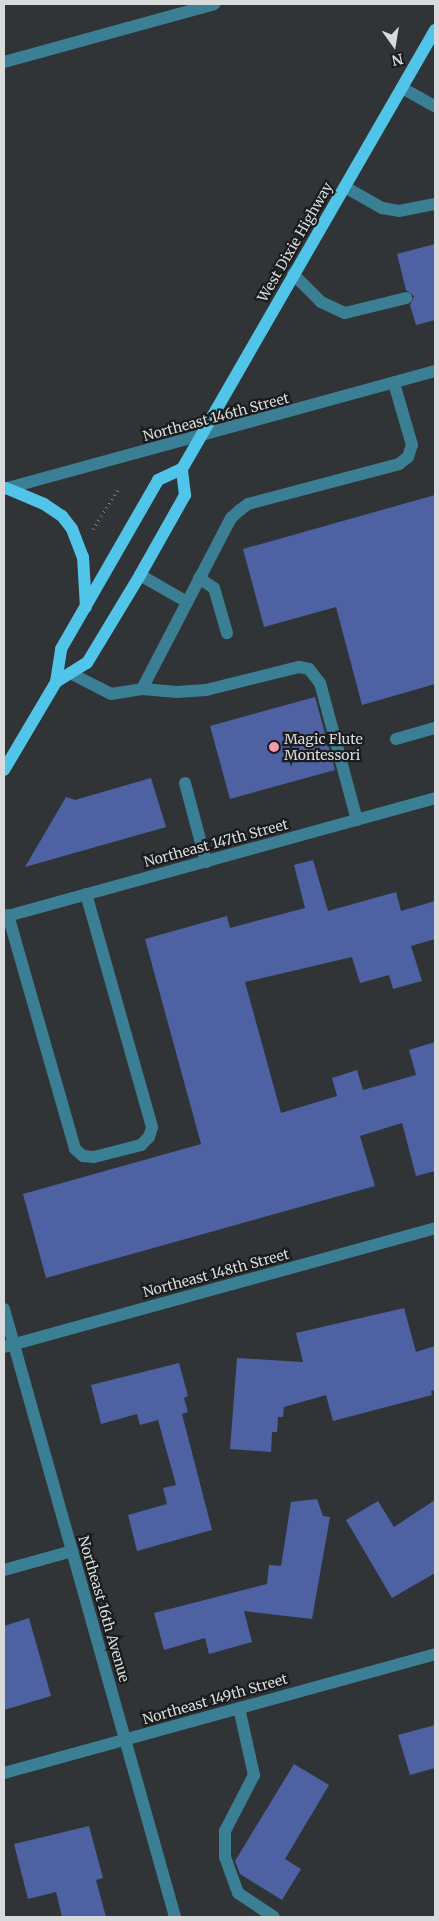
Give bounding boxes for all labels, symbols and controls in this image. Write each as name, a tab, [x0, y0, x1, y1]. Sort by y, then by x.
north arrow	[369, 20, 419, 70]
text: N	[390, 50, 405, 70]
street label: West Dixie Highway	[254, 179, 336, 305]
street label: Northeast 146th Street	[141, 389, 291, 445]
place label: Magic Flute Montessori	[284, 731, 363, 764]
marker: Magic Flute Montessori	[268, 741, 280, 753]
street label: Northeast 147th Street	[142, 816, 290, 870]
street label: Northeast 148th Street	[141, 1245, 291, 1301]
street label: Northeast 16th Avenue	[75, 1534, 133, 1684]
street label: Northeast 149th Street	[141, 1670, 289, 1728]

